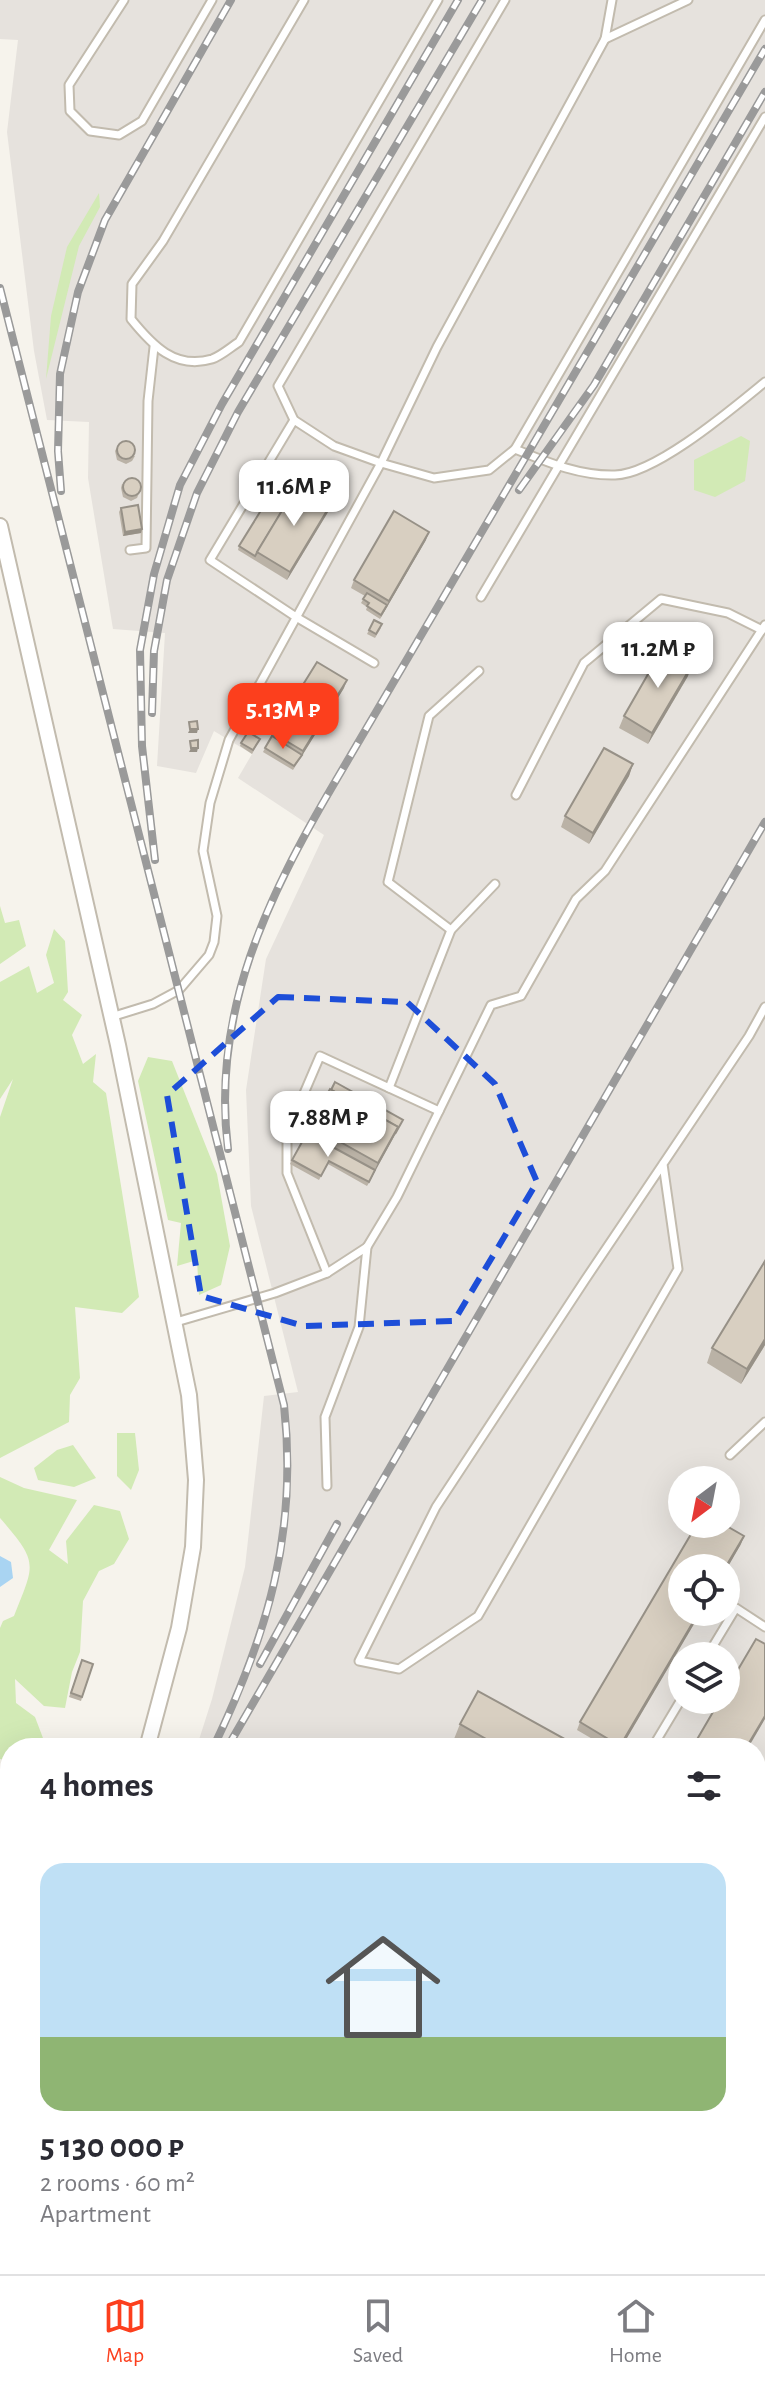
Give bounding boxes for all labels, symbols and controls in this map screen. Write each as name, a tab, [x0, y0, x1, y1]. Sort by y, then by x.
pin: 11.6M ₽	[220, 460, 368, 528]
text: 11.6M ₽	[257, 473, 331, 499]
pin: 11.2M ₽	[584, 622, 732, 690]
text: 11.2M ₽	[621, 635, 695, 661]
pin: 5.13M ₽	[209, 683, 357, 751]
text: 5.13M ₽	[246, 696, 320, 722]
pin: 7.88M ₽	[254, 1091, 402, 1159]
text: 7.88M ₽	[288, 1104, 368, 1130]
north arrow	[668, 1466, 740, 1538]
map controls	[668, 1466, 740, 1714]
button: locate	[668, 1554, 740, 1626]
button: layers	[668, 1642, 740, 1714]
icon: filters	[682, 1764, 726, 1808]
text: 4 homes	[40, 1769, 154, 1803]
icon: home	[311, 1915, 455, 2059]
text: 5 130 000 ₽	[40, 2130, 184, 2164]
text: 2 rooms · 60 m²	[40, 2170, 195, 2196]
text: Apartment	[40, 2201, 151, 2227]
tab: Map	[103, 2294, 147, 2368]
tab: Saved	[353, 2294, 403, 2368]
tab: Home	[609, 2294, 662, 2368]

